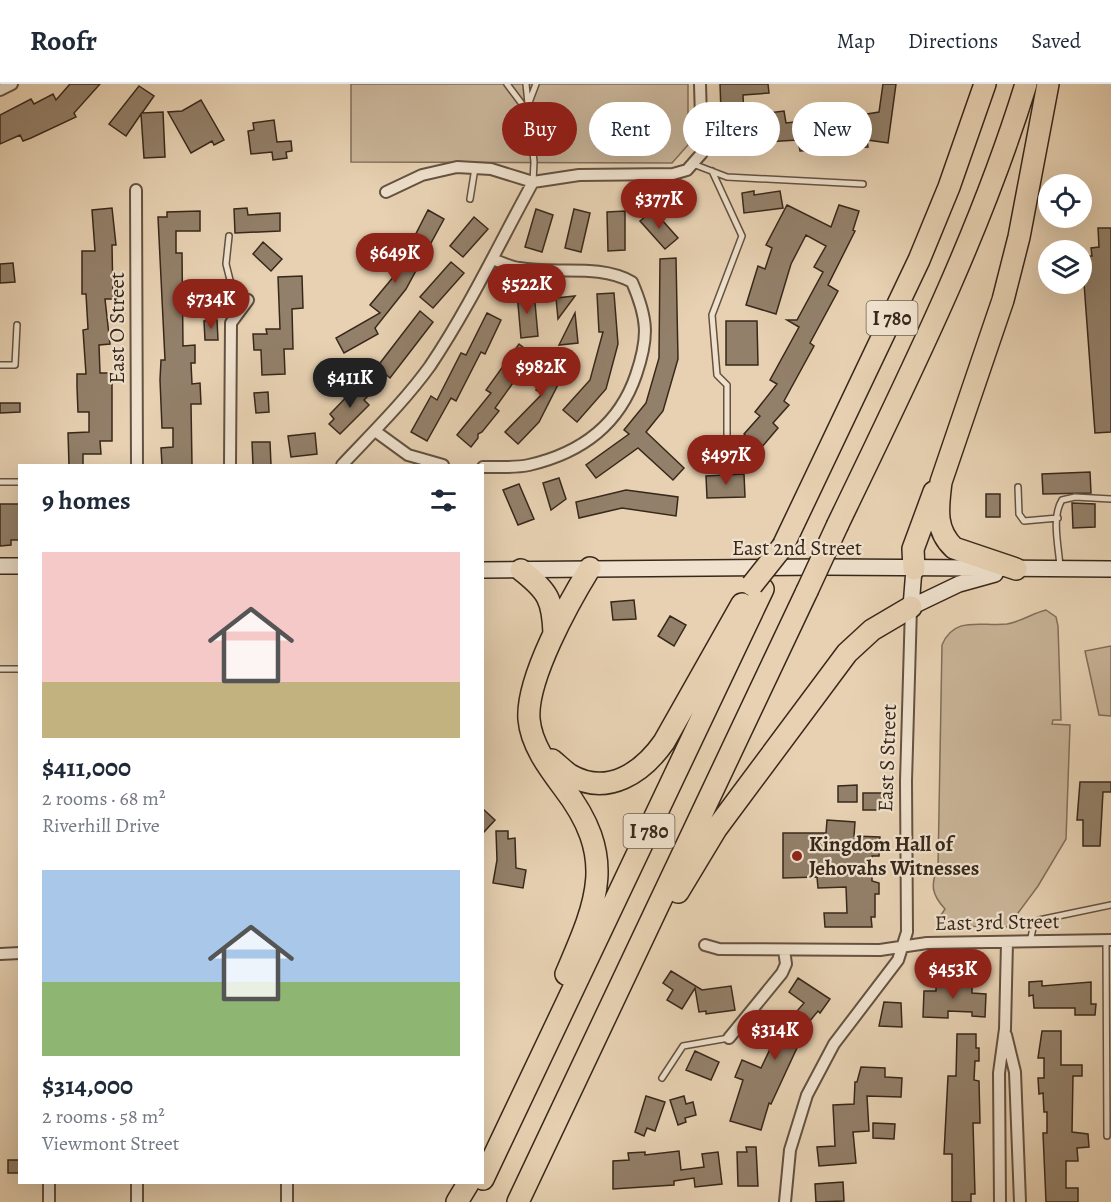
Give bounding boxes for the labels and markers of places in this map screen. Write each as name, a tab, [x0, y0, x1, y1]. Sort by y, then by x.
pin: $377K	[617, 179, 701, 230]
pin: $649K	[353, 233, 437, 284]
pin: $522K	[485, 264, 569, 315]
pin: $734K	[169, 279, 253, 330]
pin: $982K	[499, 347, 583, 398]
pin: $411K	[308, 358, 392, 409]
pin: $497K	[684, 435, 768, 486]
place label: Kingdom Hall of Jehovahs Witnesses	[809, 830, 979, 882]
marker: Kingdom Hall of Jehovahs Witnesses	[790, 849, 804, 863]
pin: $453K	[911, 949, 995, 1000]
pin: $314K	[733, 1010, 817, 1061]

